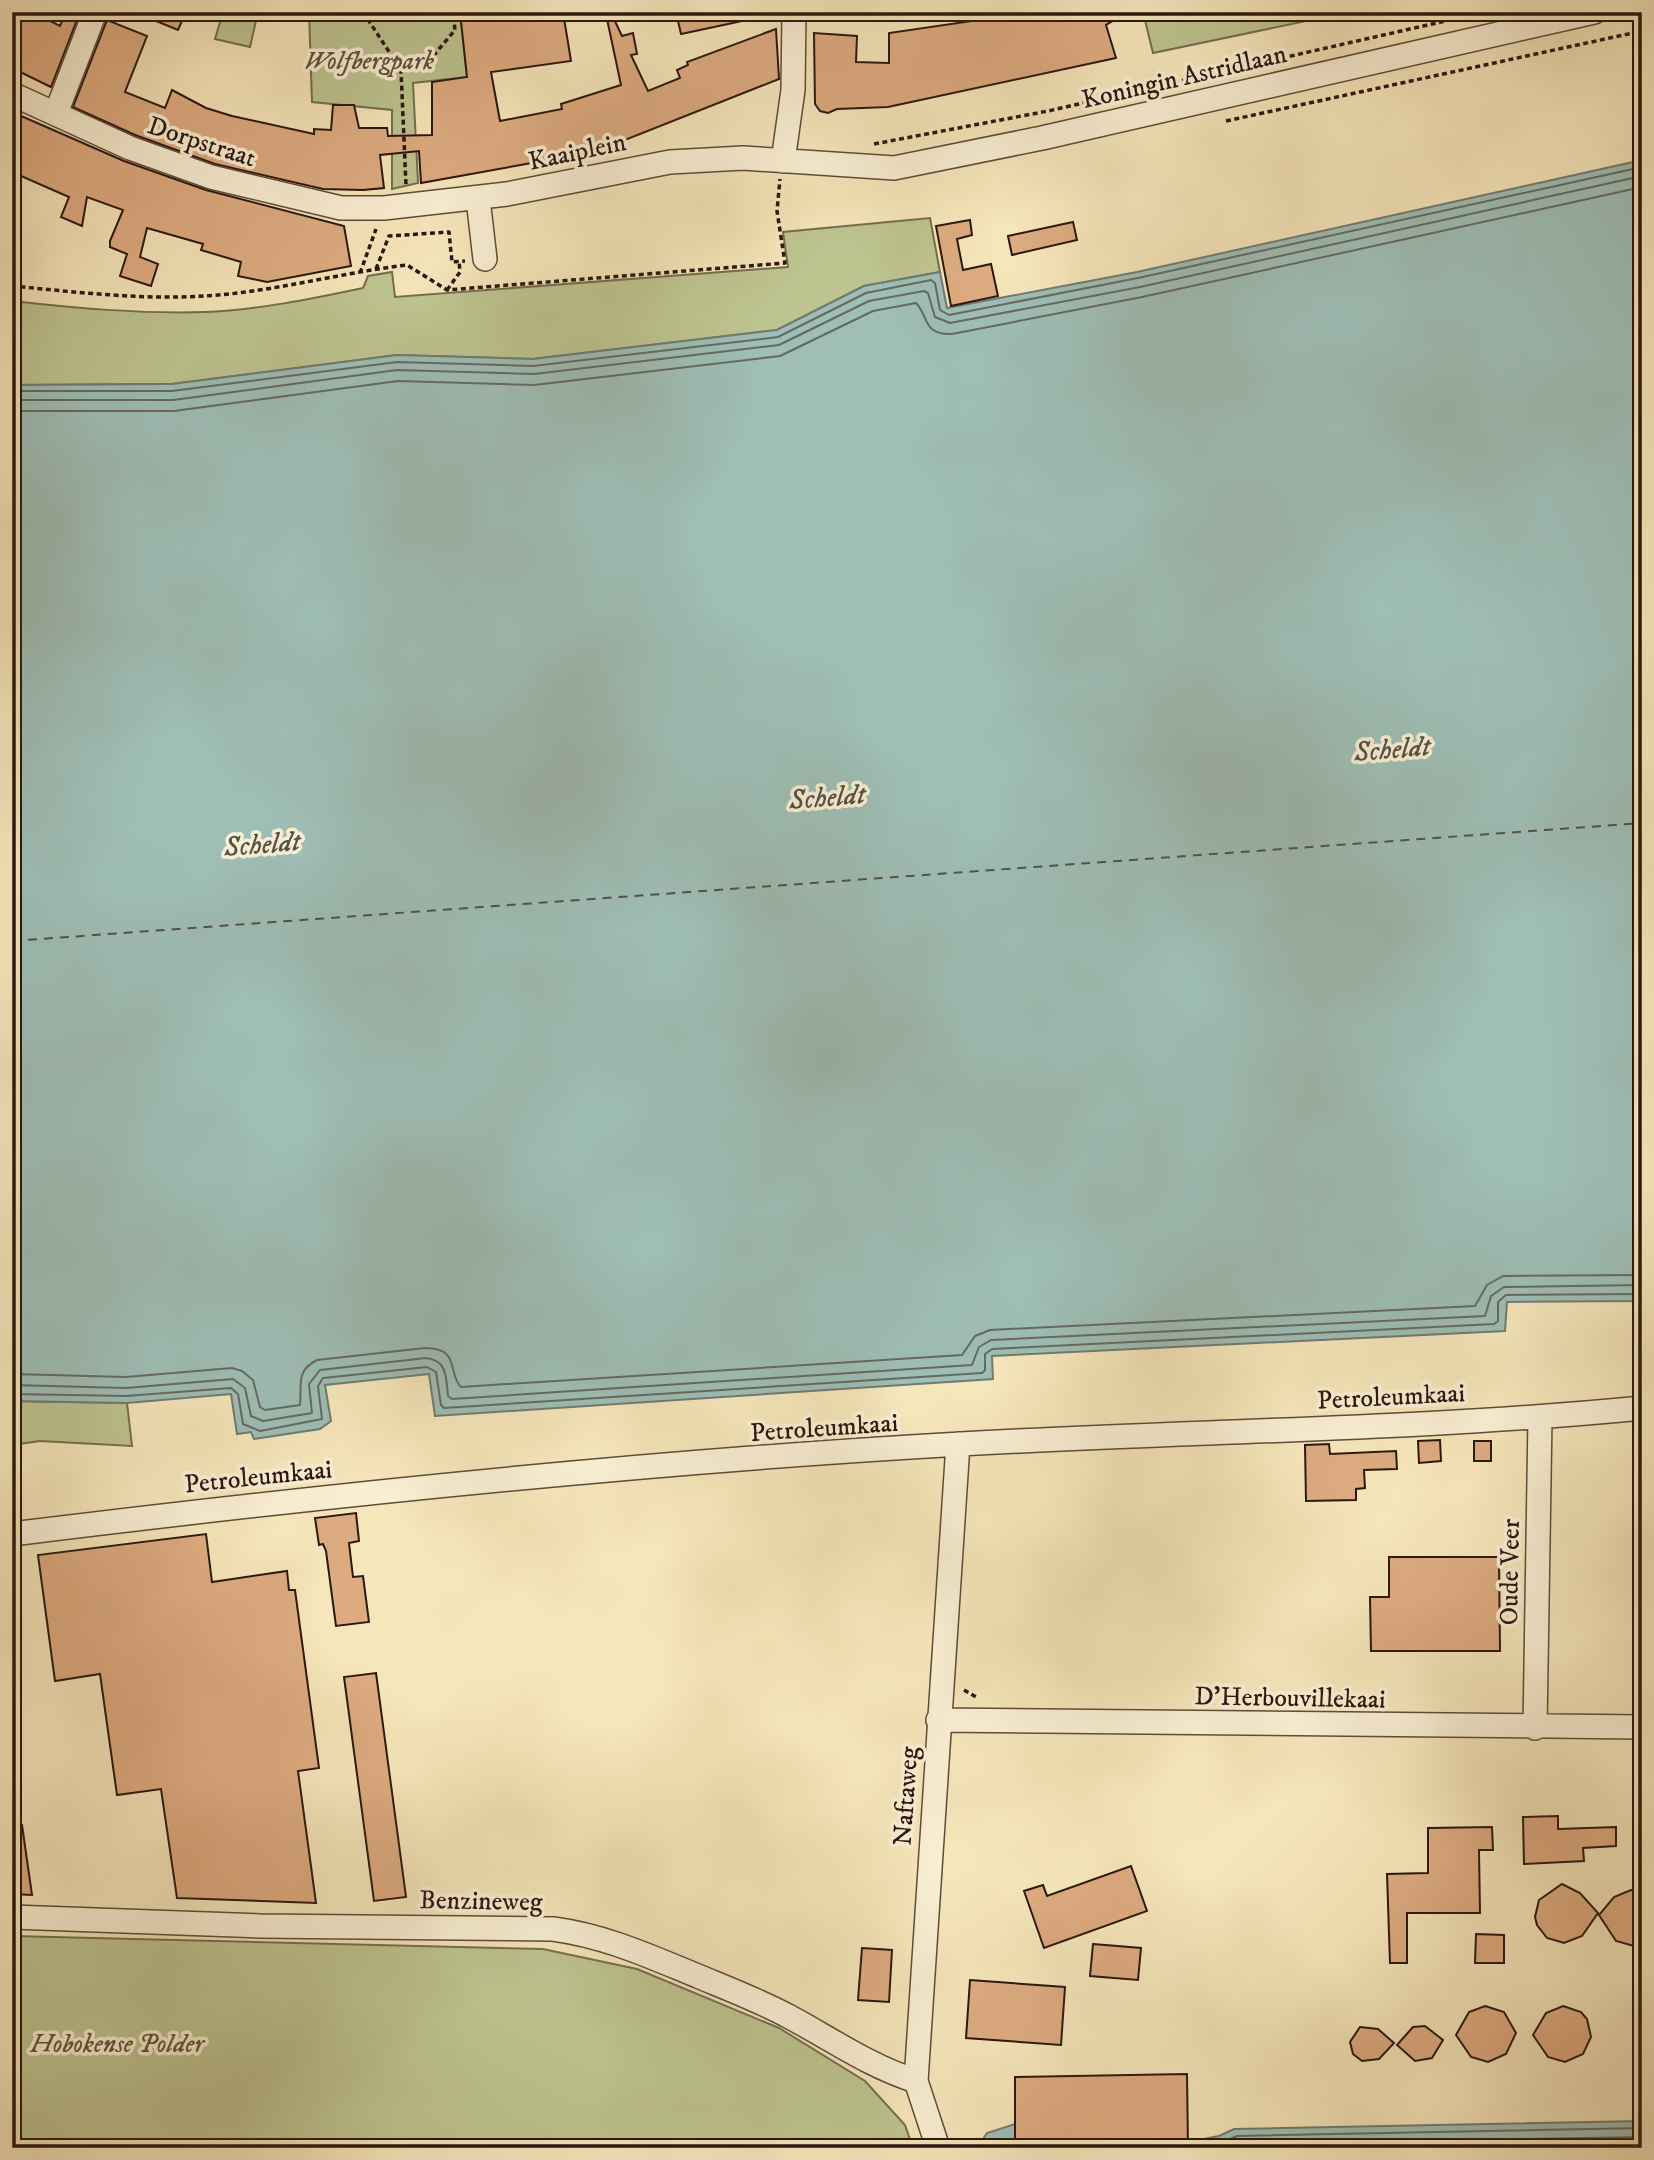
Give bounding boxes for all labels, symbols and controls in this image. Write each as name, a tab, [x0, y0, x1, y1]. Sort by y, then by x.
street label: Koningin Astridlaan	[1079, 38, 1290, 117]
park label: Wolfbergpark	[304, 45, 434, 78]
street label: Dorpstraat	[143, 109, 260, 175]
street label: Kaaiplein	[526, 126, 629, 179]
water label: Scheldt	[1352, 729, 1434, 770]
water label: Scheldt	[787, 777, 869, 818]
water label: Scheldt	[222, 824, 304, 865]
street label: Petroleumkaai	[1316, 1377, 1466, 1418]
street label: Petroleumkaai	[749, 1407, 899, 1450]
street label: Petroleumkaai	[183, 1453, 334, 1502]
street label: Oude Veer	[1493, 1518, 1528, 1626]
street label: D'Herbouvillekaai	[1194, 1680, 1386, 1717]
street label: Naftaweg	[887, 1745, 926, 1847]
street label: Benzineweg	[419, 1884, 543, 1919]
park label: Hobokense Polder	[29, 2028, 205, 2061]

